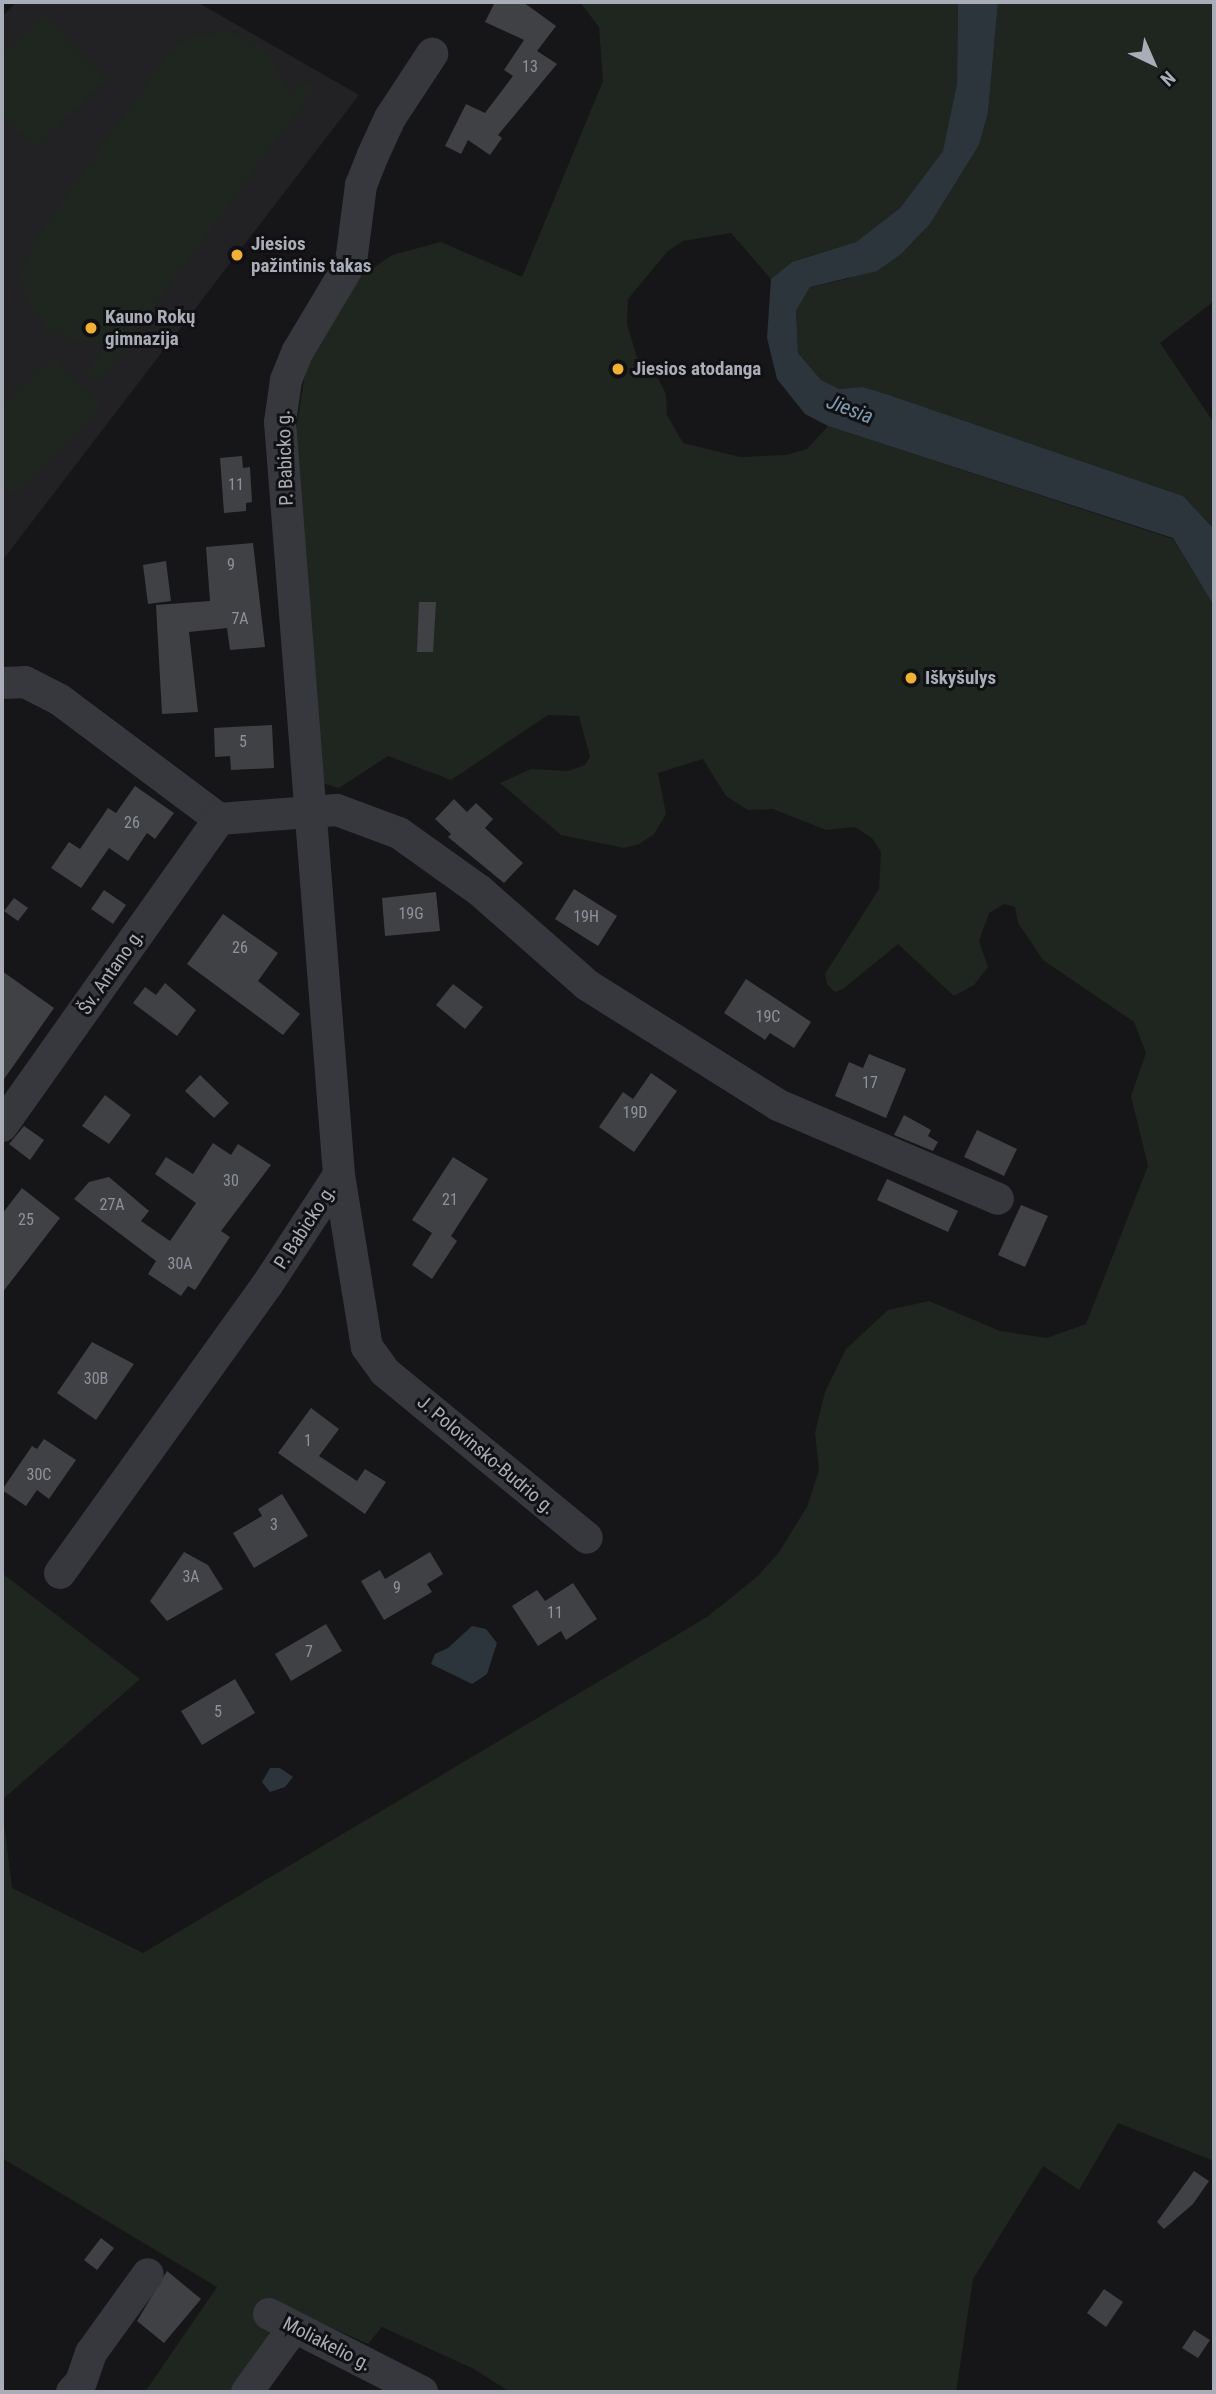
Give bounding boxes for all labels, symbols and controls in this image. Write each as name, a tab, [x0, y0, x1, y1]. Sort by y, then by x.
north arrow	[1118, 28, 1188, 98]
house number: 13	[522, 57, 538, 77]
text: N	[1156, 66, 1180, 91]
place label: Jiesios pažintinis takas	[251, 233, 371, 277]
marker: Jiesios pažintinis takas	[229, 247, 245, 263]
place label: Kauno Rokų gimnazija	[105, 306, 195, 350]
marker: Kauno Rokų gimnazija	[83, 320, 99, 336]
place label: Jiesios atodanga	[632, 358, 761, 380]
marker: Jiesios atodanga	[610, 361, 626, 377]
water label: Jiesia	[823, 389, 877, 429]
street label: P. Babicko g.	[272, 410, 298, 506]
house number: 11	[228, 475, 244, 495]
house number: 9	[227, 555, 235, 575]
house number: 7A	[231, 609, 249, 629]
place label: Iškyšulys	[925, 667, 996, 689]
marker: Iškyšulys	[903, 670, 919, 686]
house number: 5	[239, 732, 247, 752]
house number: 26	[124, 813, 140, 833]
house number: 19G	[398, 904, 424, 924]
house number: 19H	[573, 907, 599, 927]
street label: Šv. Antano g.	[73, 925, 149, 1019]
house number: 26	[232, 938, 248, 958]
house number: 19C	[756, 1007, 780, 1027]
house number: 17	[862, 1073, 878, 1093]
house number: 19D	[623, 1103, 647, 1123]
house number: 30	[223, 1171, 239, 1191]
street label: P. Babicko g.	[269, 1181, 341, 1273]
house number: 21	[442, 1190, 458, 1210]
house number: 27A	[99, 1195, 125, 1215]
house number: 25	[18, 1210, 34, 1230]
house number: 30A	[167, 1254, 193, 1274]
house number: 30B	[84, 1369, 108, 1389]
street label: J. Polovinsko-Budrio g.	[412, 1391, 560, 1519]
house number: 1	[304, 1431, 312, 1451]
house number: 30C	[27, 1465, 51, 1485]
house number: 3	[270, 1515, 278, 1535]
house number: 3A	[182, 1567, 200, 1587]
house number: 9	[393, 1578, 401, 1598]
house number: 11	[547, 1603, 563, 1623]
house number: 7	[305, 1642, 313, 1662]
house number: 5	[214, 1702, 222, 1722]
street label: Moliakelio g.	[279, 2312, 375, 2376]

